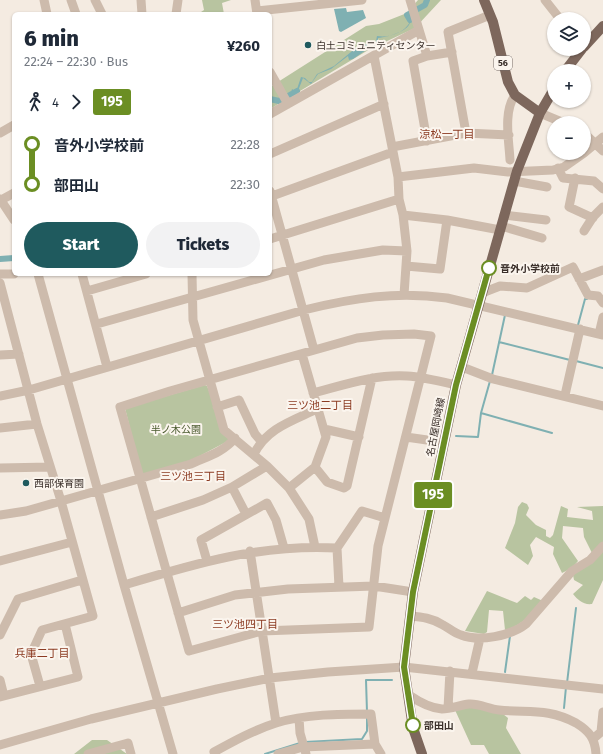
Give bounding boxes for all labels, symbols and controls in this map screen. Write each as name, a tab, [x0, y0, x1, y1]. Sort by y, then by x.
map controls	[547, 12, 591, 160]
button: layers	[547, 12, 591, 56]
text: 6 min	[24, 25, 79, 52]
text: ¥260	[227, 37, 260, 55]
marker: 白土コミュニティセンター	[303, 40, 313, 50]
place label: 白土コミュニティセンター	[316, 40, 435, 52]
text: 22:24 – 22:30 · Bus	[24, 54, 128, 69]
road number: 56	[494, 56, 512, 70]
button: +	[547, 64, 591, 108]
icon: walk	[24, 91, 46, 113]
icon: forward	[65, 91, 87, 113]
text: 195	[101, 93, 123, 110]
text: 4	[52, 95, 59, 110]
button: −	[547, 116, 591, 160]
district label: 涼松一丁目	[420, 128, 475, 141]
text: 音外小学校前	[54, 137, 144, 155]
text: 22:28	[230, 137, 260, 152]
text: 部田山	[54, 177, 99, 195]
text: 22:30	[230, 177, 260, 192]
button: Start	[24, 222, 138, 268]
button: Tickets	[146, 222, 260, 268]
marker: 音外小学校前	[481, 260, 497, 276]
place label: 音外小学校前	[500, 263, 560, 275]
street label: 名古屋岡崎線	[424, 397, 448, 458]
district label: 三ツ池二丁目	[287, 399, 353, 412]
park label: 半ノ木公園	[151, 424, 201, 436]
district label: 三ツ池三丁目	[160, 470, 226, 483]
marker: 西部保育園	[21, 478, 31, 488]
place label: 西部保育園	[34, 478, 84, 490]
line badge: 195	[410, 482, 456, 508]
text: 195	[422, 486, 444, 503]
district label: 三ツ池四丁目	[212, 618, 278, 631]
district label: 兵庫二丁目	[15, 647, 70, 660]
marker: 部田山	[405, 717, 421, 733]
place label: 部田山	[424, 720, 454, 732]

